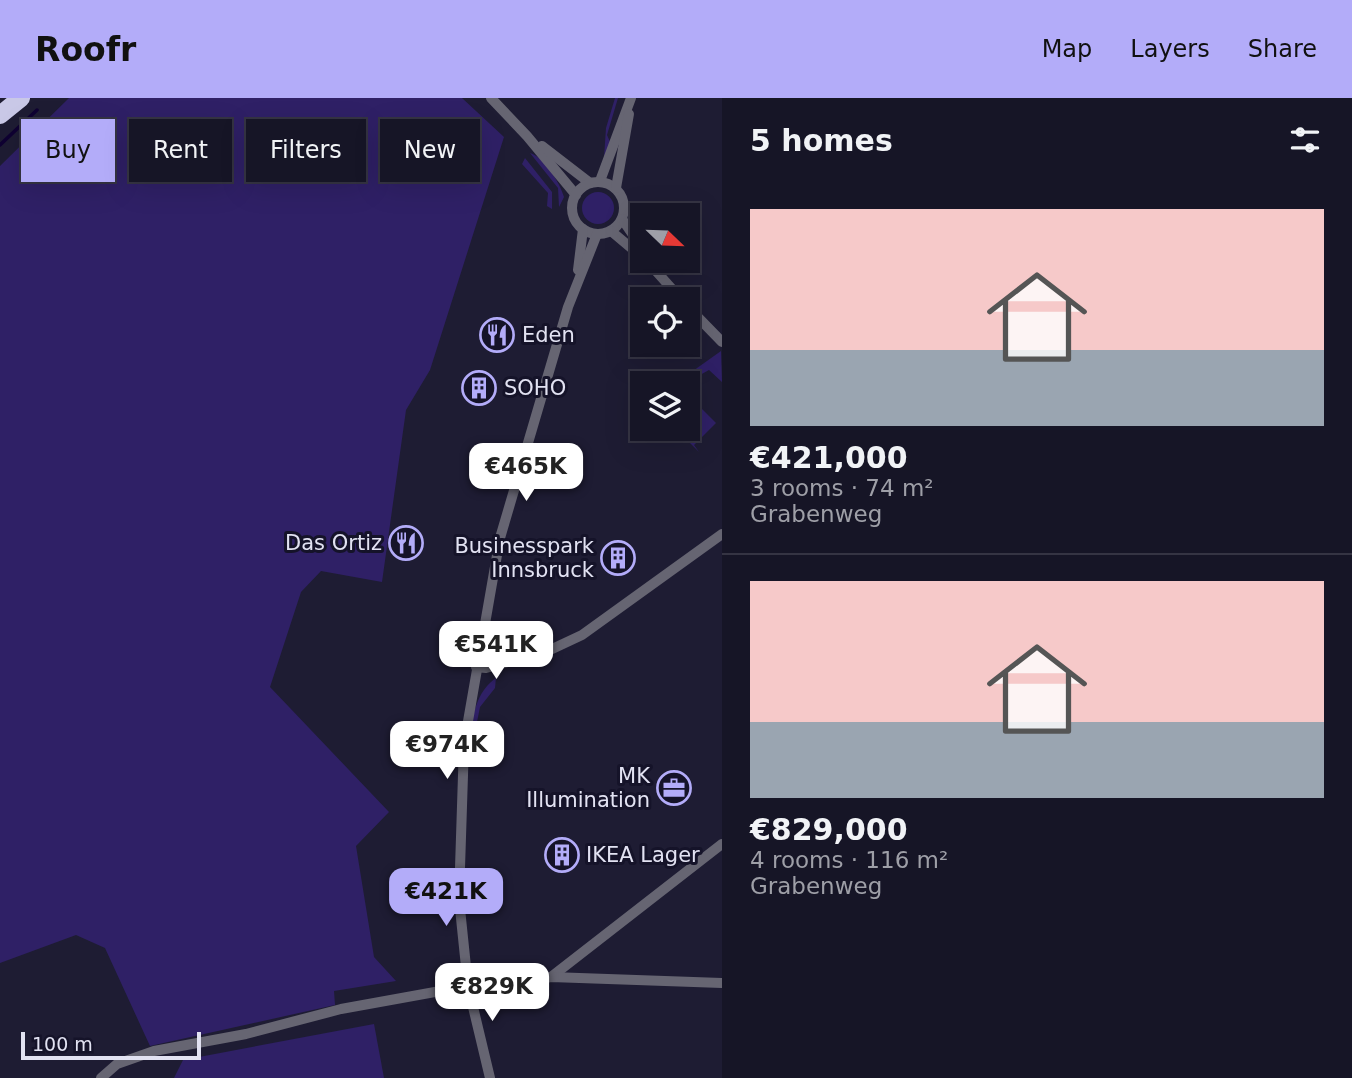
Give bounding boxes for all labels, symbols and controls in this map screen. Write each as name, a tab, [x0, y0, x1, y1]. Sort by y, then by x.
text: Roofr	[35, 30, 136, 69]
text: Map	[1042, 35, 1092, 63]
text: Layers	[1130, 35, 1210, 63]
text: Share	[1248, 35, 1317, 63]
chip: Buy	[21, 119, 115, 182]
chip: Rent	[129, 119, 232, 182]
chip: Filters	[246, 119, 366, 182]
chip: New	[380, 119, 480, 182]
icon: filters	[1286, 121, 1324, 159]
text: 5 homes	[750, 123, 893, 158]
north arrow	[630, 203, 700, 273]
map controls	[630, 203, 700, 441]
icon: home	[974, 254, 1100, 380]
button: locate	[630, 287, 700, 357]
restaurant icon: Eden	[478, 316, 516, 354]
place label: Eden	[522, 323, 575, 347]
building icon: SOHO	[460, 369, 498, 407]
button: layers	[630, 371, 700, 441]
place label: SOHO	[504, 376, 566, 400]
text: €421,000	[750, 440, 908, 475]
pin: €465K	[477, 444, 575, 503]
text: €465K	[485, 453, 567, 479]
text: 3 rooms · 74 m²	[750, 475, 934, 501]
text: Grabenweg	[750, 501, 882, 527]
restaurant icon: Das Ortiz	[387, 524, 425, 562]
place label: Das Ortiz	[285, 531, 382, 555]
place label: Businesspark Innsbruck	[454, 534, 595, 582]
building icon: Businesspark Innsbruck	[599, 539, 637, 577]
pin: €541K	[447, 622, 545, 681]
icon: home	[974, 626, 1100, 752]
text: €541K	[455, 631, 537, 657]
pin: €974K	[398, 722, 496, 781]
text: €974K	[406, 731, 488, 757]
place label: MK Illumination	[526, 764, 651, 812]
office icon: MK Illumination	[655, 769, 693, 807]
text: €829,000	[750, 812, 908, 847]
building icon: IKEA Lager	[543, 836, 581, 874]
place label: IKEA Lager	[586, 843, 700, 867]
text: 4 rooms · 116 m²	[750, 847, 948, 873]
pin: €421K	[397, 868, 495, 928]
text: Grabenweg	[750, 873, 882, 899]
text: €421K	[405, 878, 487, 904]
pin: €829K	[443, 964, 541, 1023]
text: €829K	[451, 973, 533, 999]
scale bar	[21, 1029, 201, 1061]
text: 100 m	[32, 1033, 93, 1055]

